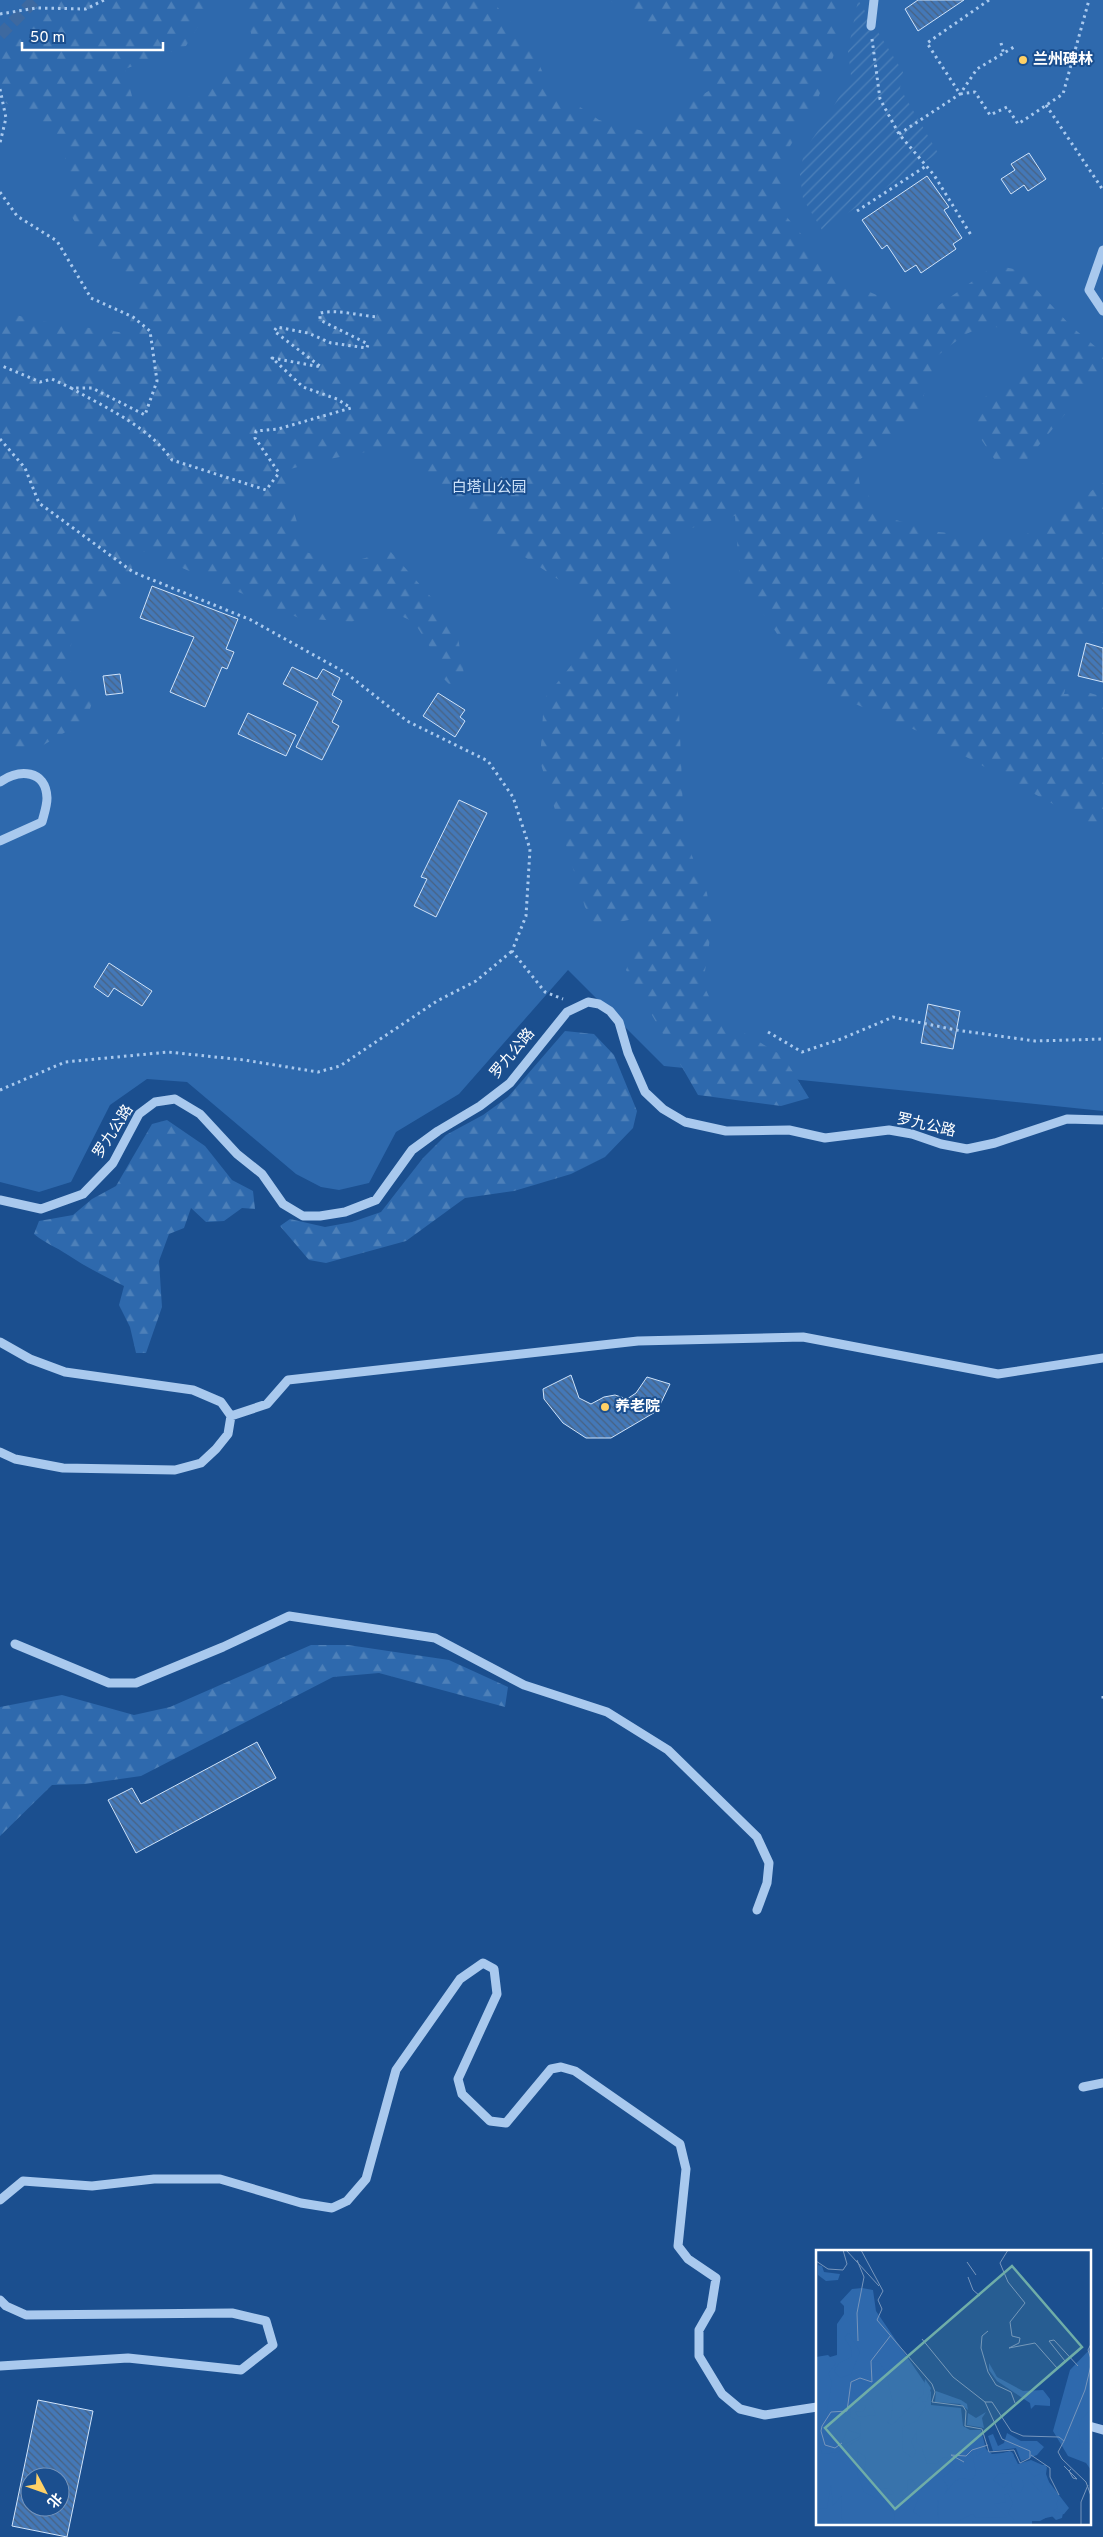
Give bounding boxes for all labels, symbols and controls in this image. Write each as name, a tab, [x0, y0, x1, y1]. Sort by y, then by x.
scale bar	[22, 20, 164, 52]
text: 50 m	[30, 29, 65, 48]
place label: 兰州碑林	[1033, 50, 1093, 70]
marker: 兰州碑林	[1017, 54, 1029, 66]
park label: 白塔山公园	[451, 479, 527, 498]
street label: 罗九公路	[486, 1025, 540, 1083]
street label: 罗九公路	[90, 1102, 138, 1162]
street label: 罗九公路	[895, 1110, 957, 1142]
place label: 养老院	[615, 1398, 660, 1417]
marker: 养老院	[599, 1401, 611, 1413]
inset map	[816, 2250, 1090, 2524]
north arrow	[20, 2467, 70, 2517]
text: 北	[43, 2489, 65, 2510]

